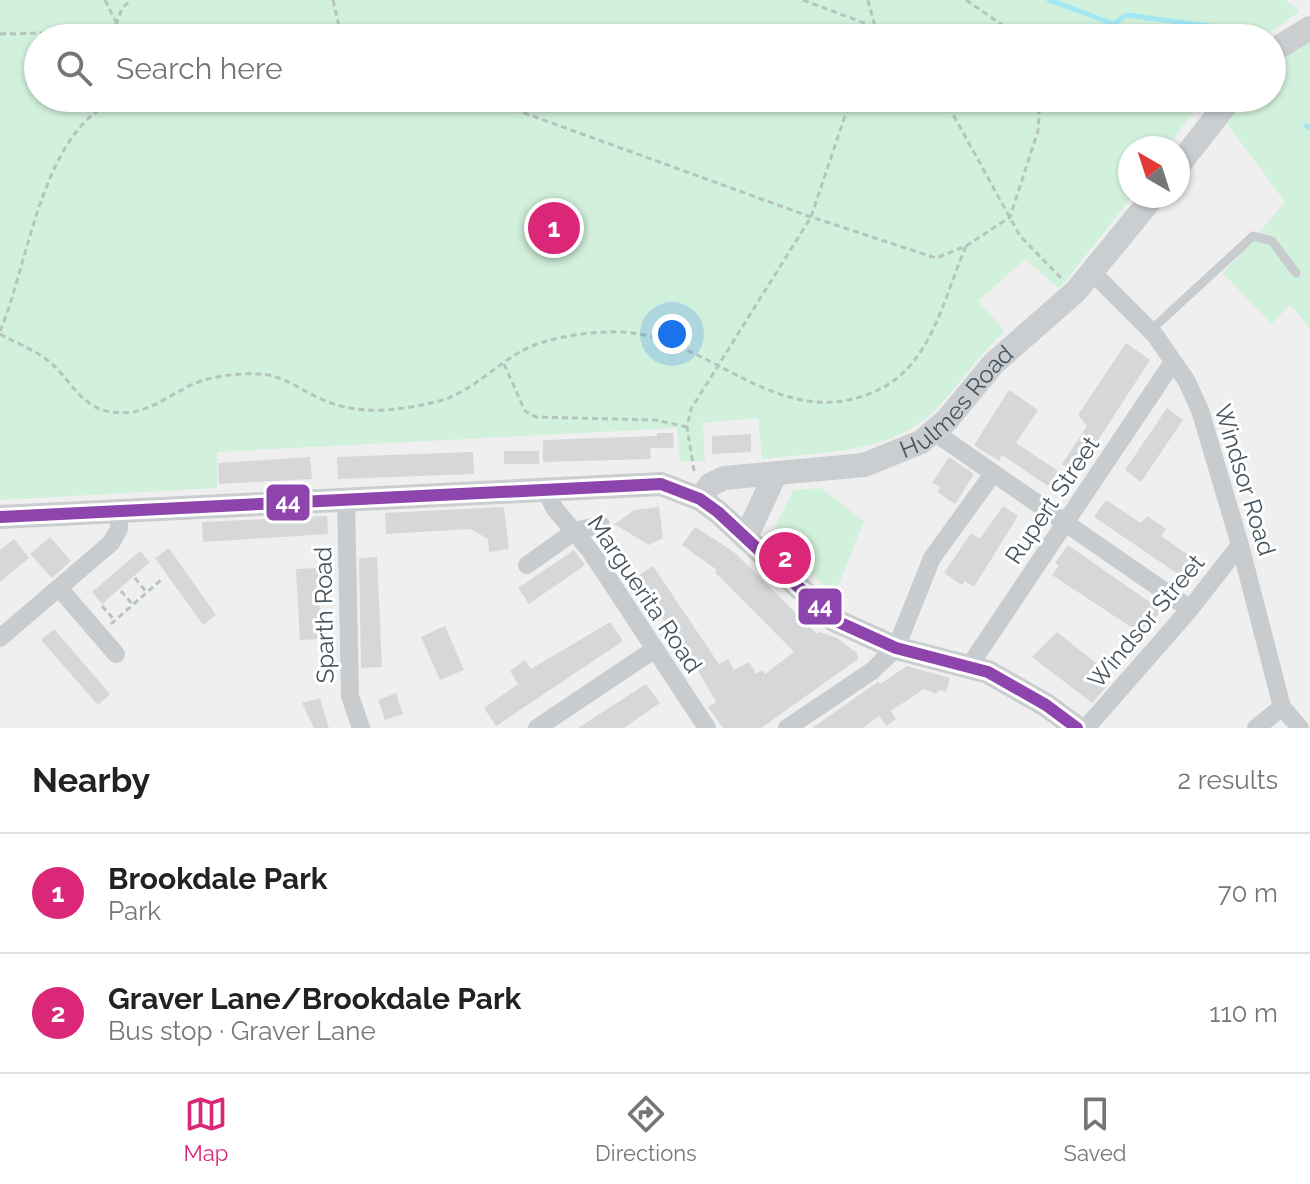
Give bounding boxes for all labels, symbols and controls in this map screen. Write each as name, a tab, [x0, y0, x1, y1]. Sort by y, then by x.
search box	[24, 24, 1286, 112]
icon: search	[52, 46, 96, 90]
text: Search here	[116, 51, 283, 86]
north arrow	[1118, 136, 1190, 208]
pin: 1	[528, 198, 580, 258]
your location	[652, 314, 692, 354]
street label: Hulmes Road	[895, 339, 1019, 464]
street label: Windsor Road	[1208, 401, 1282, 559]
street label: Rupert Street	[999, 431, 1105, 569]
line badge: 44	[265, 483, 311, 522]
text: 44	[275, 489, 301, 515]
street label: Marguerita Road	[582, 510, 708, 678]
pin: 2	[759, 528, 811, 588]
street label: Sparth Road	[308, 546, 340, 684]
street label: Windsor Street	[1082, 548, 1210, 694]
line badge: 44	[797, 587, 843, 626]
text: 44	[807, 593, 833, 619]
text: Nearby	[32, 760, 150, 800]
text: 2 results	[1178, 765, 1278, 795]
text: Brookdale Park	[108, 861, 327, 896]
text: 1	[52, 878, 64, 908]
text: 70 m	[1218, 878, 1278, 908]
text: Park	[108, 896, 161, 926]
text: Graver Lane/Brookdale Park	[108, 981, 521, 1016]
text: 2	[51, 998, 65, 1028]
text: 110 m	[1209, 998, 1278, 1028]
text: Bus stop · Graver Lane	[108, 1016, 376, 1046]
tab: Map	[183, 1092, 228, 1166]
tab: Directions	[595, 1092, 697, 1166]
tab: Saved	[1064, 1092, 1127, 1166]

